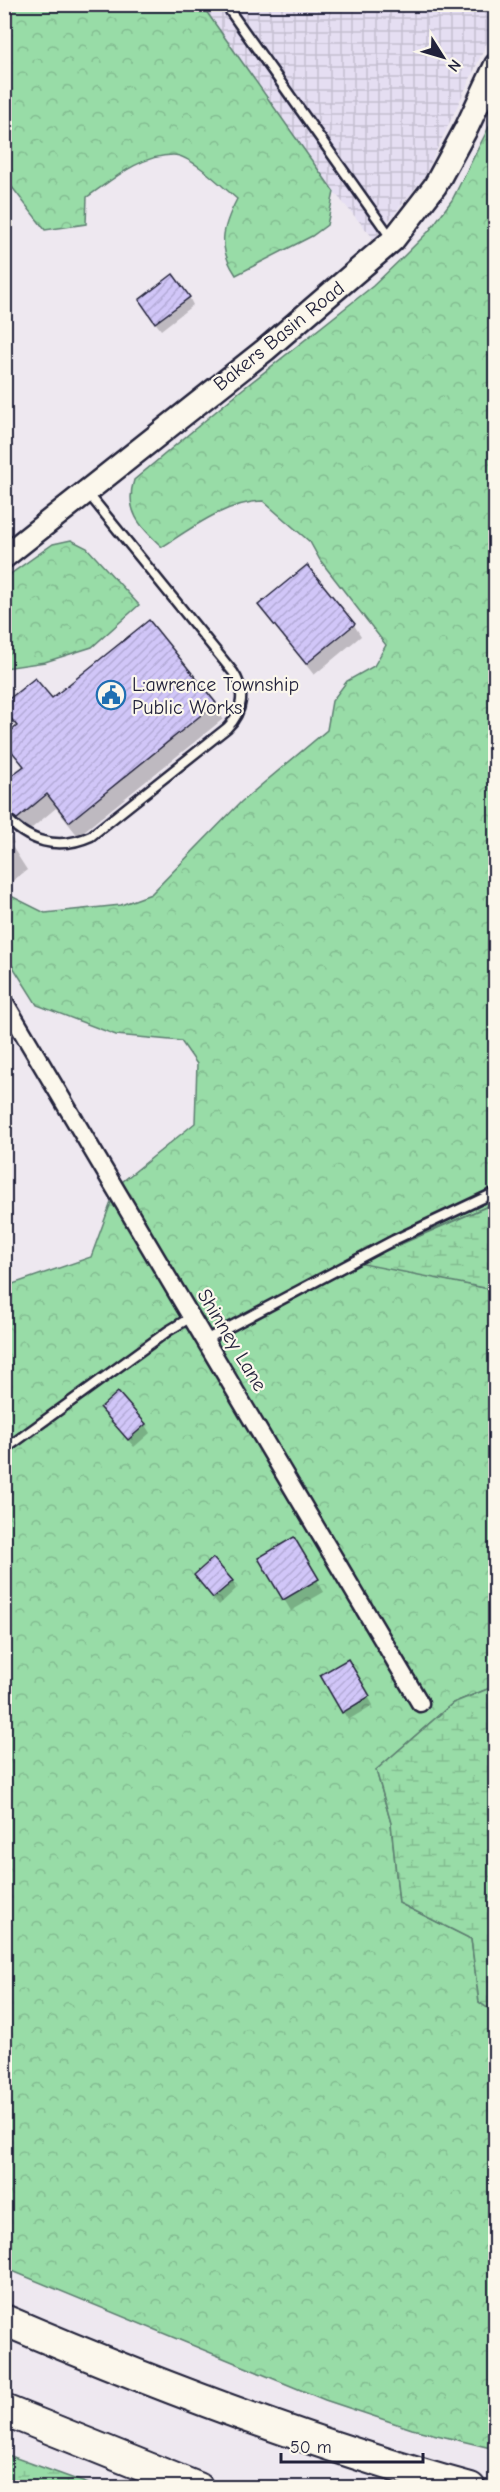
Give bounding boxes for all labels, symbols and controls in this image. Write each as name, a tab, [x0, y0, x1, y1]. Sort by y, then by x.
north arrow	[413, 27, 473, 87]
text: N	[444, 56, 465, 75]
street label: Bakers Basin Road	[209, 276, 349, 396]
place label: L:awrence Township Public Works	[132, 673, 299, 719]
public building icon: L:awrence Township Public Works	[95, 679, 127, 711]
street label: Shinney Lane	[192, 1285, 272, 1395]
scale bar	[281, 2426, 424, 2464]
text: 50 m	[290, 2437, 332, 2458]

